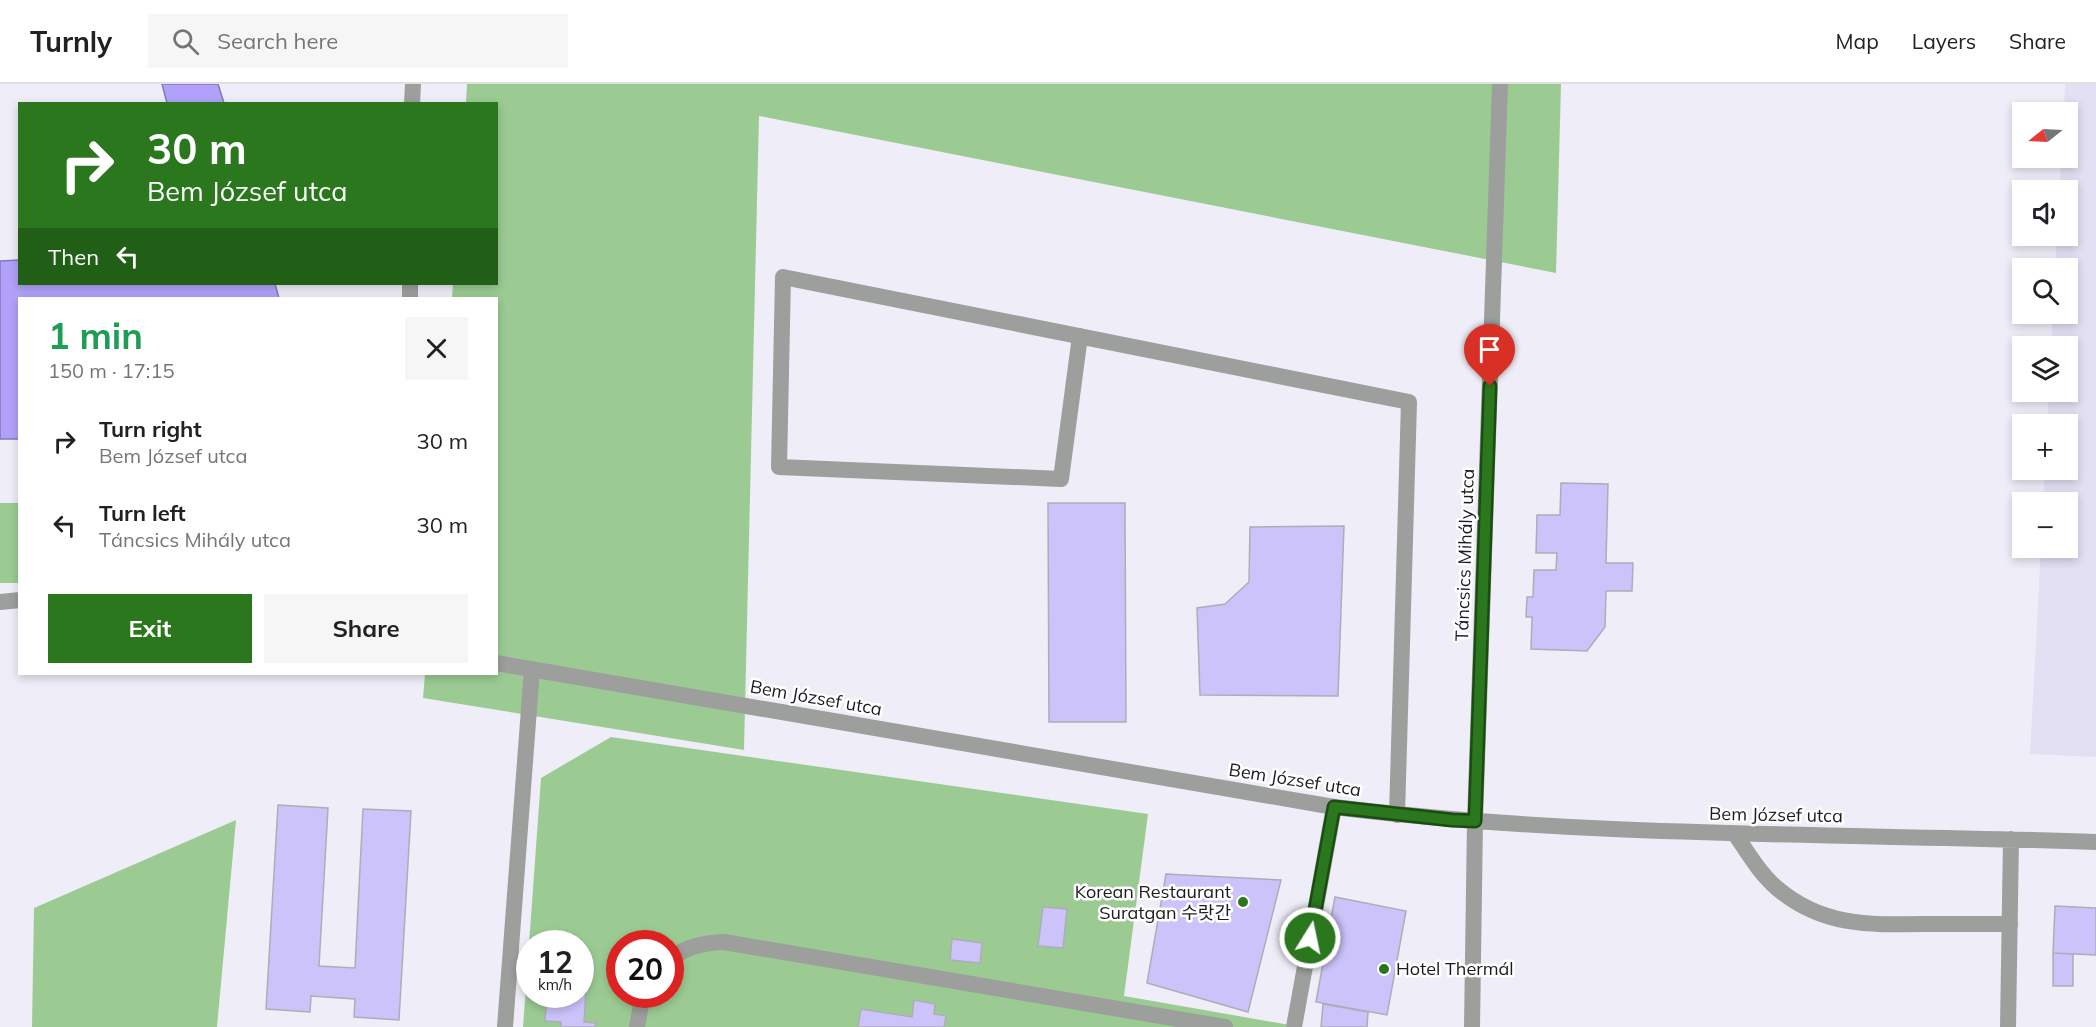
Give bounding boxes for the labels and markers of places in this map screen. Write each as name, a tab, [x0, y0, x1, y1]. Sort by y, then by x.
pin	[1464, 324, 1515, 386]
place label: Korean Restaurant Suratgan 수랏간	[1075, 880, 1231, 924]
marker: Korean Restaurant Suratgan 수랏간	[1236, 895, 1250, 909]
place label: Hotel Thermál	[1396, 957, 1514, 980]
marker: Hotel Thermál	[1377, 962, 1391, 976]

